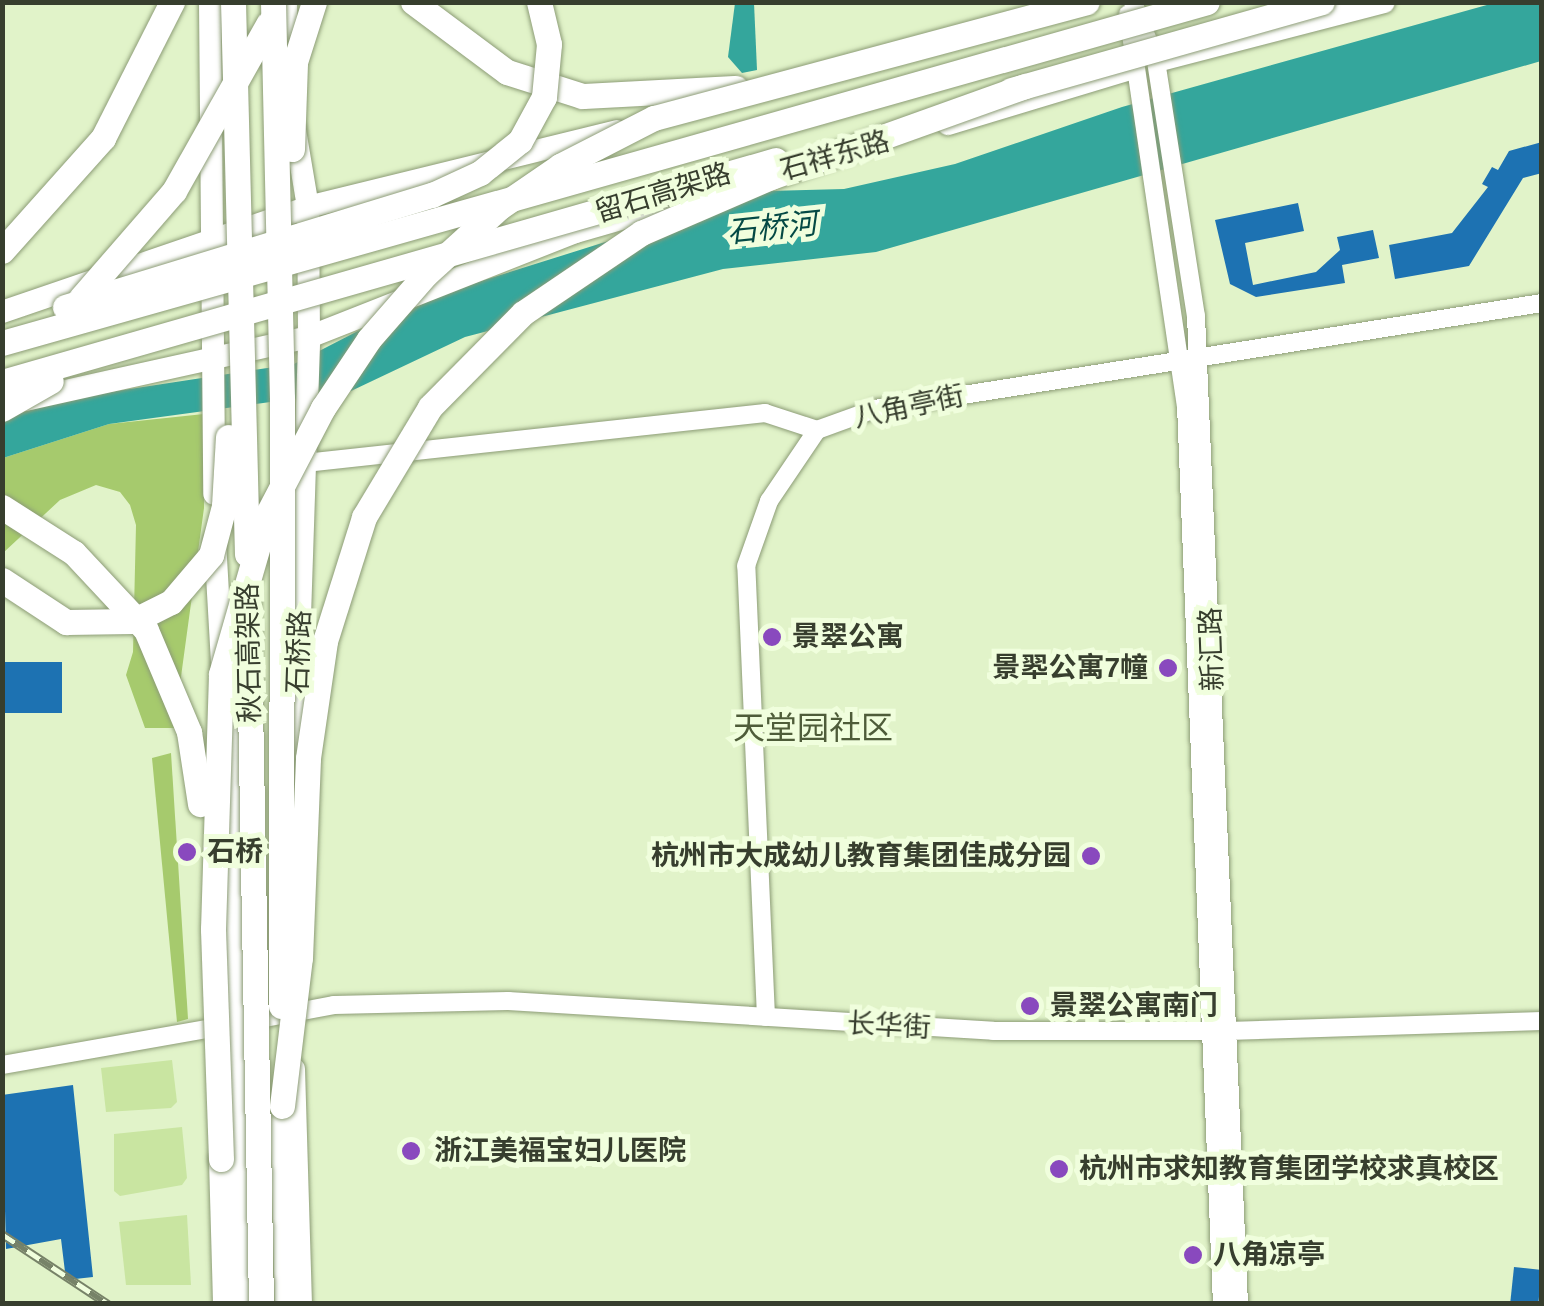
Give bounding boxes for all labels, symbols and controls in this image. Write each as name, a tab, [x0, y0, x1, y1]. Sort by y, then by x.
street label: 石祥东路	[777, 124, 893, 188]
street label: 留石高架路	[591, 156, 735, 230]
water label: 石桥河	[725, 205, 819, 251]
street label: 八角亭街	[851, 379, 967, 435]
street label: 秋石高架路	[231, 583, 267, 723]
street label: 新汇路	[1194, 606, 1230, 692]
street label: 石桥路	[281, 609, 317, 695]
place label: 景翠公寓	[792, 620, 904, 654]
marker: 景翠公寓	[761, 626, 783, 648]
place label: 景翆公寓7幢	[992, 651, 1148, 685]
marker: 景翆公寓7幢	[1157, 657, 1179, 679]
district label: 天堂园社区	[733, 709, 893, 747]
place label: 石桥	[207, 835, 263, 869]
place label: 杭州市大成幼儿教育集团佳成分园	[651, 839, 1071, 873]
marker: 石桥	[176, 841, 198, 863]
marker: 杭州市大成幼儿教育集团佳成分园	[1080, 845, 1102, 867]
place label: 景翠公寓南门	[1050, 989, 1218, 1023]
marker: 景翠公寓南门	[1019, 995, 1041, 1017]
street label: 长华街	[846, 1007, 932, 1045]
place label: 浙江美福宝妇儿医院	[434, 1134, 686, 1168]
marker: 浙江美福宝妇儿医院	[398, 1138, 424, 1164]
place label: 杭州市求知教育集团学校求真校区	[1079, 1152, 1499, 1186]
marker: 杭州市求知教育集团学校求真校区	[1048, 1158, 1070, 1180]
place label: 八角凉亭	[1213, 1238, 1325, 1272]
marker: 八角凉亭	[1182, 1244, 1204, 1266]

